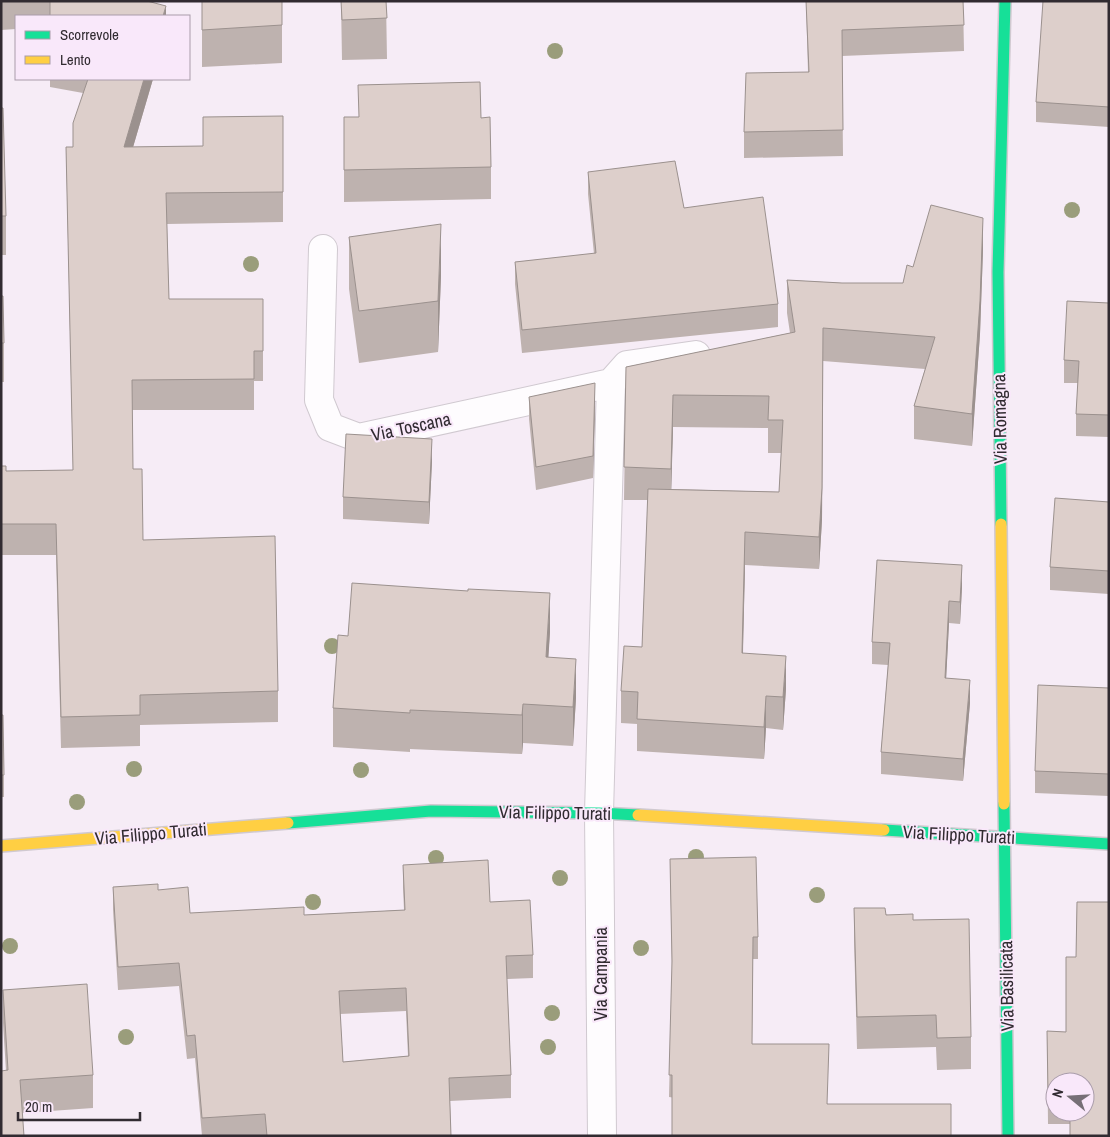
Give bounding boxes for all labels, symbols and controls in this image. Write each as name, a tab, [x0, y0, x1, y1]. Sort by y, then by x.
legend	[15, 15, 190, 80]
text: Scorrevole	[60, 24, 119, 45]
text: Lento	[60, 49, 91, 70]
street label: Via Romagna	[986, 374, 1013, 464]
street label: Via Toscana	[369, 406, 453, 447]
street label: Via Filippo Turati	[499, 799, 611, 826]
street label: Via Filippo Turati	[94, 816, 208, 851]
street label: Via Filippo Turati	[902, 819, 1016, 850]
street label: Via Campania	[588, 927, 613, 1021]
street label: Via Basilicata	[993, 940, 1020, 1032]
north arrow	[1045, 1072, 1095, 1122]
text: N	[1048, 1086, 1067, 1100]
scale bar	[18, 1090, 140, 1122]
text: 20 m	[25, 1096, 52, 1117]

